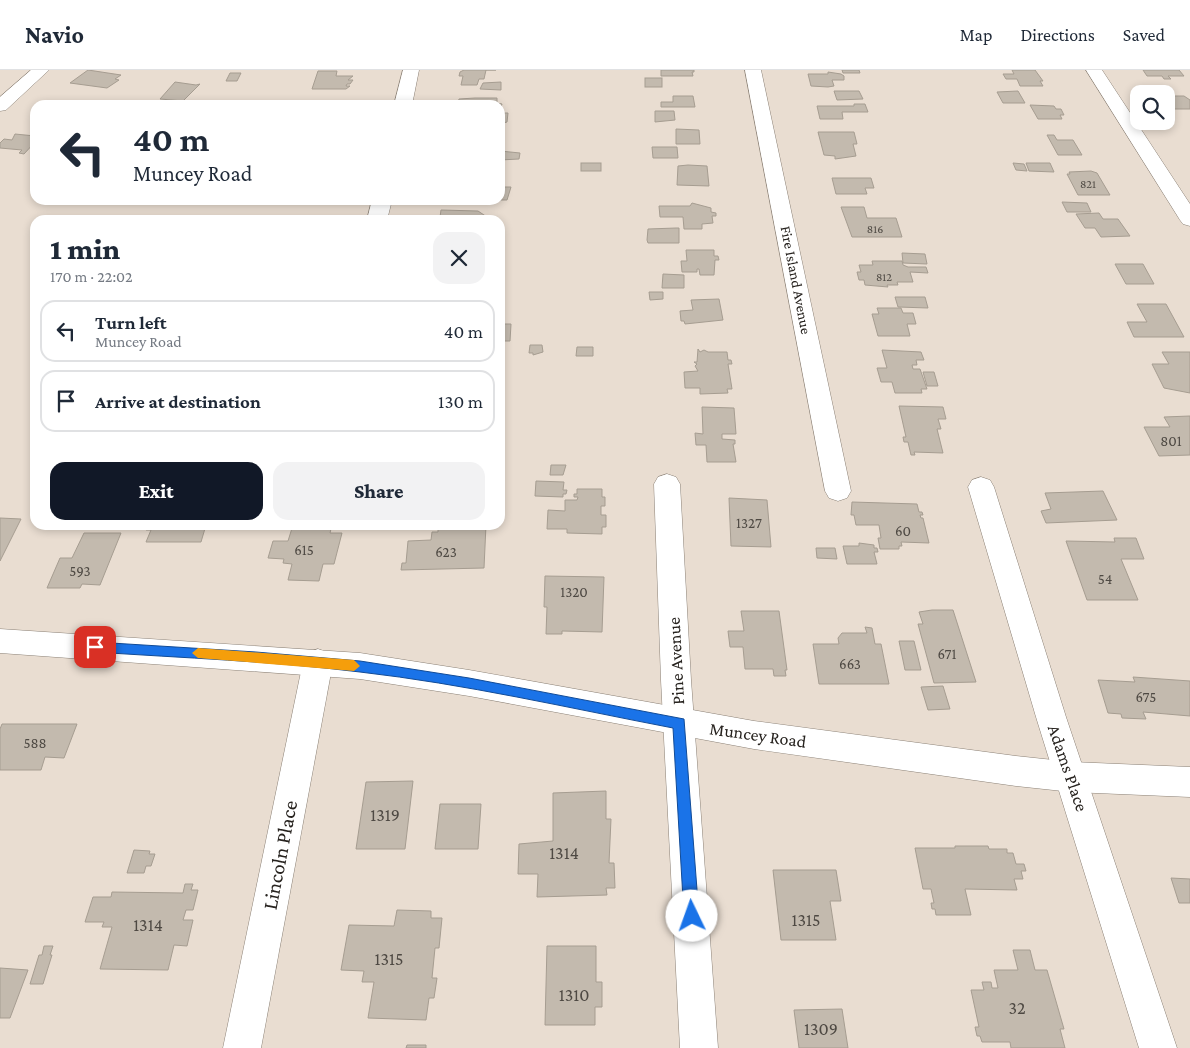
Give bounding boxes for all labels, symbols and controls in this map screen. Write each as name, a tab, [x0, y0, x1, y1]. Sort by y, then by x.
text: Navio	[25, 21, 84, 48]
text: Map	[960, 25, 992, 45]
text: Directions	[1020, 25, 1095, 45]
text: Saved	[1123, 25, 1165, 45]
map controls	[1130, 85, 1175, 130]
button: search	[1130, 85, 1175, 130]
icon: left	[50, 120, 115, 185]
text: 40 m	[133, 120, 210, 159]
text: Muncey Road	[133, 161, 252, 186]
house number: 821	[1080, 177, 1096, 191]
house number: 816	[867, 222, 883, 236]
street label: Fire Island Avenue	[778, 225, 814, 336]
text: 1 min	[50, 232, 120, 265]
button: close	[433, 232, 485, 284]
text: 170 m · 22:02	[50, 268, 133, 285]
house number: 812	[876, 270, 892, 284]
text: Turn left	[95, 312, 167, 333]
icon: left	[52, 317, 80, 345]
text: 40 m	[444, 321, 483, 342]
text: Muncey Road	[95, 333, 182, 350]
icon: arrive	[52, 387, 80, 415]
text: Arrive at destination	[95, 391, 261, 412]
text: 130 m	[438, 391, 483, 412]
house number: 801	[1160, 433, 1182, 449]
button: Exit	[50, 462, 263, 520]
button: Share	[273, 462, 485, 520]
house number: 1327	[736, 515, 762, 531]
house number: 60	[895, 523, 911, 539]
house number: 615	[294, 542, 314, 558]
house number: 623	[435, 544, 457, 560]
house number: 593	[69, 563, 91, 579]
house number: 54	[1098, 571, 1112, 587]
house number: 1320	[560, 584, 588, 600]
street label: Pine Avenue	[664, 617, 688, 705]
pin	[74, 626, 116, 668]
icon: arrive	[81, 633, 109, 661]
house number: 671	[938, 646, 956, 662]
house number: 663	[839, 656, 861, 672]
house number: 675	[1136, 689, 1156, 705]
street label: Muncey Road	[708, 718, 808, 752]
street label: Adams Place	[1044, 722, 1092, 814]
house number: 588	[23, 735, 47, 751]
street label: Lincoln Place	[258, 798, 302, 912]
house number: 1319	[370, 805, 400, 825]
house number: 1314	[549, 843, 579, 863]
position arrow	[665, 889, 717, 941]
house number: 1315	[792, 910, 821, 930]
house number: 1314	[133, 915, 163, 935]
house number: 1315	[375, 949, 404, 969]
house number: 1310	[559, 985, 589, 1005]
house number: 32	[1008, 998, 1026, 1018]
house number: 1309	[804, 1019, 838, 1039]

